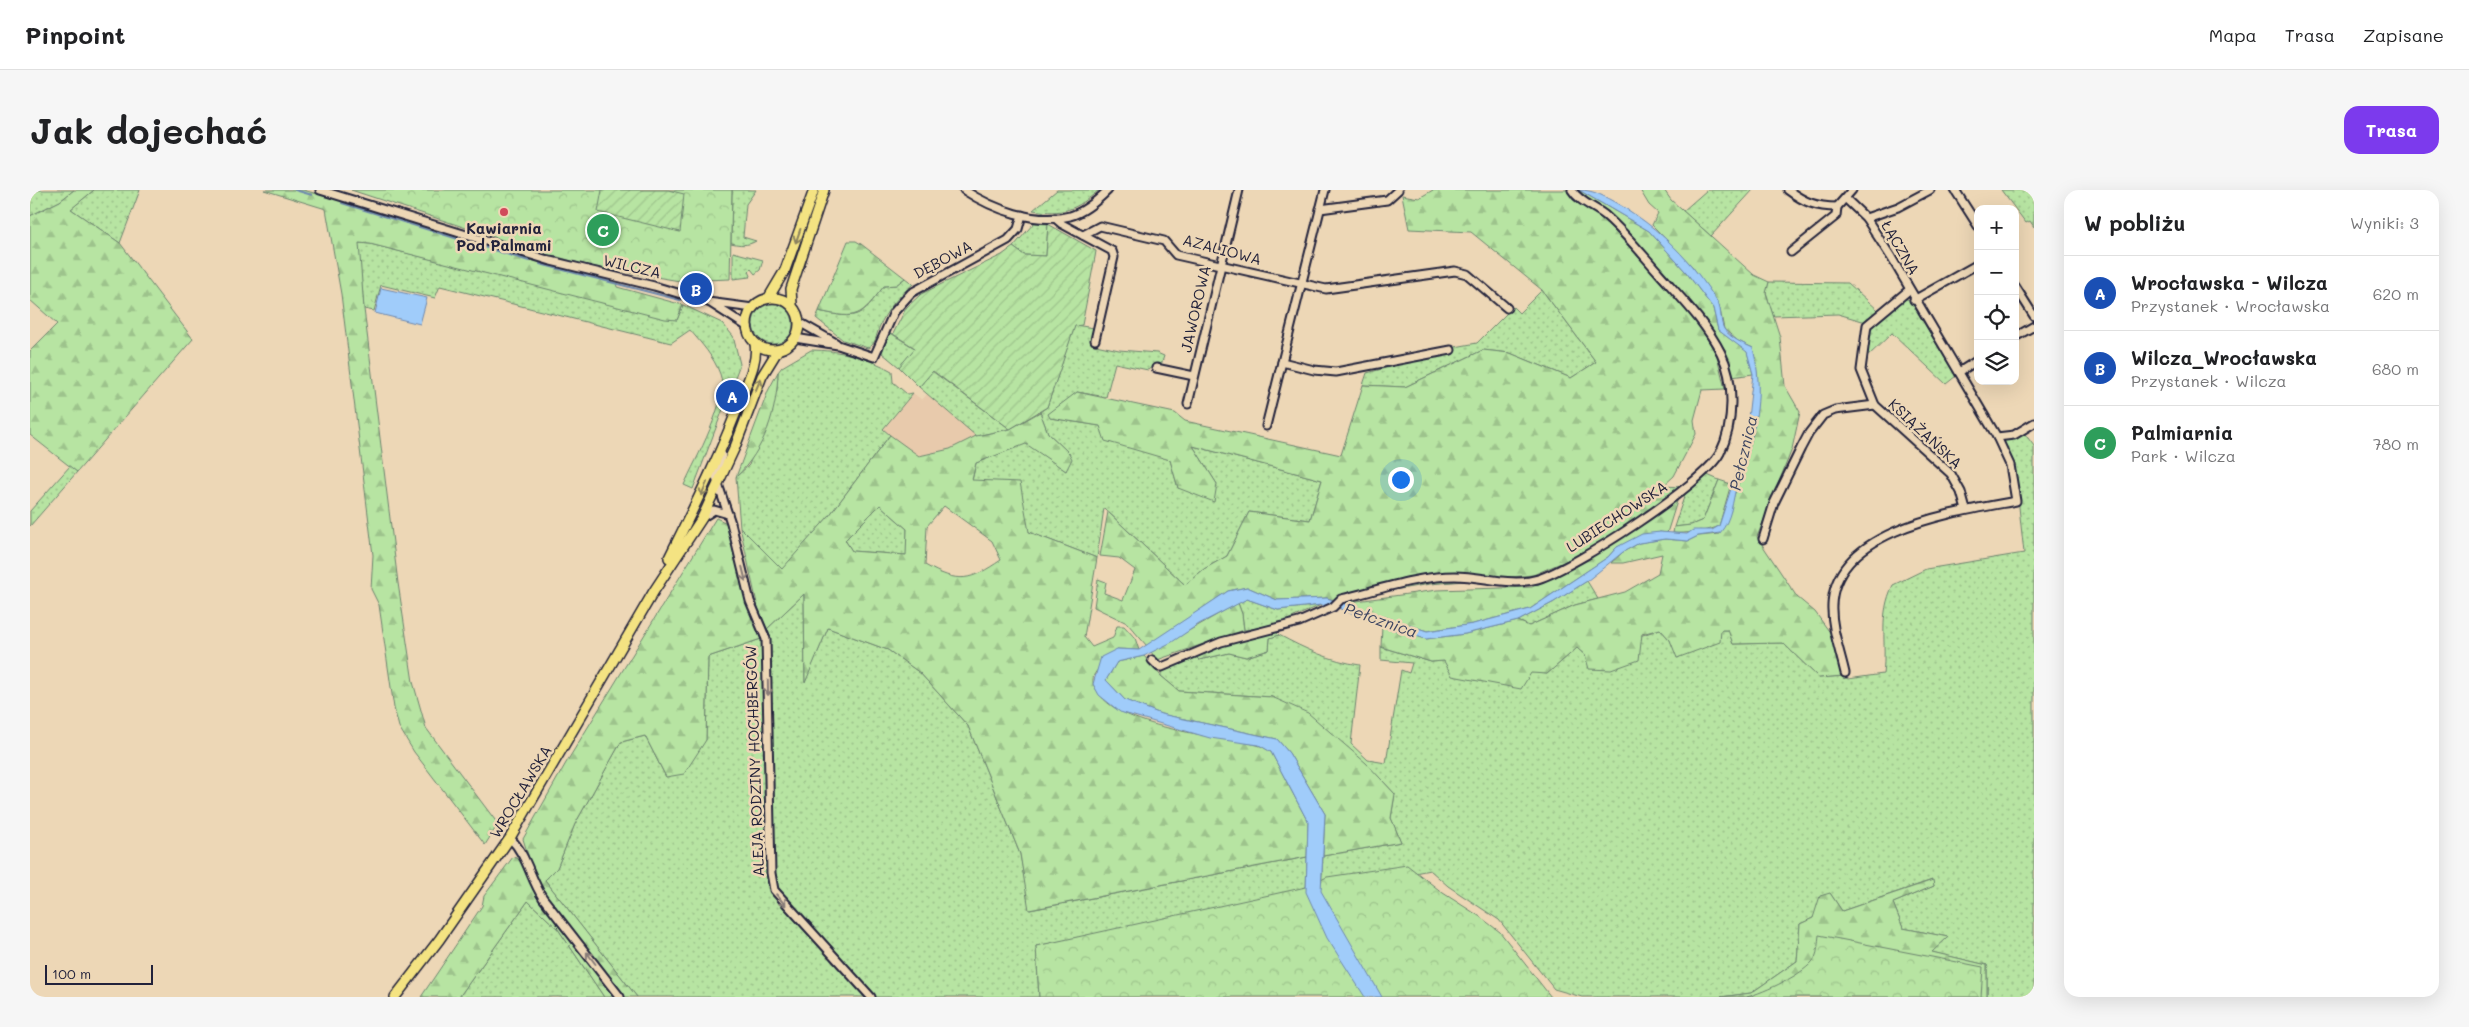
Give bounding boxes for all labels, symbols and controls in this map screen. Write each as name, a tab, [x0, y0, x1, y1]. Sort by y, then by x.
text: Pinpoint	[25, 19, 126, 50]
text: Mapa	[2209, 23, 2257, 47]
text: Trasa	[2285, 23, 2335, 47]
text: Zapisane	[2363, 23, 2444, 47]
button: Trasa	[2344, 106, 2439, 154]
text: Jak dojechać	[30, 107, 267, 153]
map controls	[1974, 205, 2019, 385]
button: +	[1974, 205, 2019, 250]
marker: Kawiarnia Pod Palmami	[498, 206, 510, 218]
text: W pobliżu	[2084, 209, 2185, 236]
pin: C	[587, 211, 619, 249]
text: Wyniki: 3	[2350, 212, 2419, 233]
street label: ŁĄCZNA	[1877, 217, 1924, 278]
place label: Kawiarnia Pod Palmami	[456, 218, 552, 255]
one-way arrow	[793, 228, 802, 243]
street label: AZALIOWA	[1181, 229, 1264, 269]
street label: DĘBOWA	[910, 235, 975, 283]
street label: WILCZA	[601, 250, 663, 282]
button: −	[1974, 250, 2019, 295]
street label: JAWOROWA	[1175, 263, 1215, 354]
pin: B	[680, 270, 712, 308]
text: Wrocławska - Wilcza	[2131, 270, 2328, 295]
text: A	[2094, 283, 2106, 304]
text: 620 m	[2373, 283, 2419, 304]
button: locate	[1974, 295, 2019, 340]
text: Przystanek · Wrocławska	[2131, 295, 2330, 316]
button: layers	[1974, 340, 2019, 385]
text: Wilcza_Wrocławska	[2131, 345, 2317, 370]
text: B	[2095, 358, 2105, 379]
text: 680 m	[2372, 358, 2419, 379]
text: Przystanek · Wilcza	[2131, 370, 2287, 391]
pin: A	[716, 377, 748, 415]
one-way arrow	[754, 378, 763, 393]
street label: KSIĄŻAŃSKA	[1884, 394, 1967, 473]
water label: Pełcznica	[1724, 413, 1761, 492]
text: Palmiarnia	[2131, 420, 2233, 445]
text: C	[2094, 433, 2106, 454]
text: 780 m	[2373, 433, 2419, 454]
text: Park · Wilcza	[2131, 445, 2236, 466]
your location	[1388, 467, 1414, 493]
street label: LUBIECHOWSKA	[1562, 476, 1671, 556]
one-way arrow	[699, 481, 708, 496]
one-way arrow	[740, 565, 749, 581]
water label: Pełcznica	[1342, 597, 1421, 642]
street label: ALEJA RODZINY HOCHBERGÓW	[740, 645, 768, 877]
one-way arrow	[763, 679, 773, 695]
street label: WROCŁAWSKA	[485, 741, 556, 842]
one-way arrow	[775, 893, 786, 906]
one-way arrow	[585, 952, 596, 965]
scale bar	[45, 962, 152, 985]
text: 100 m	[52, 964, 91, 983]

